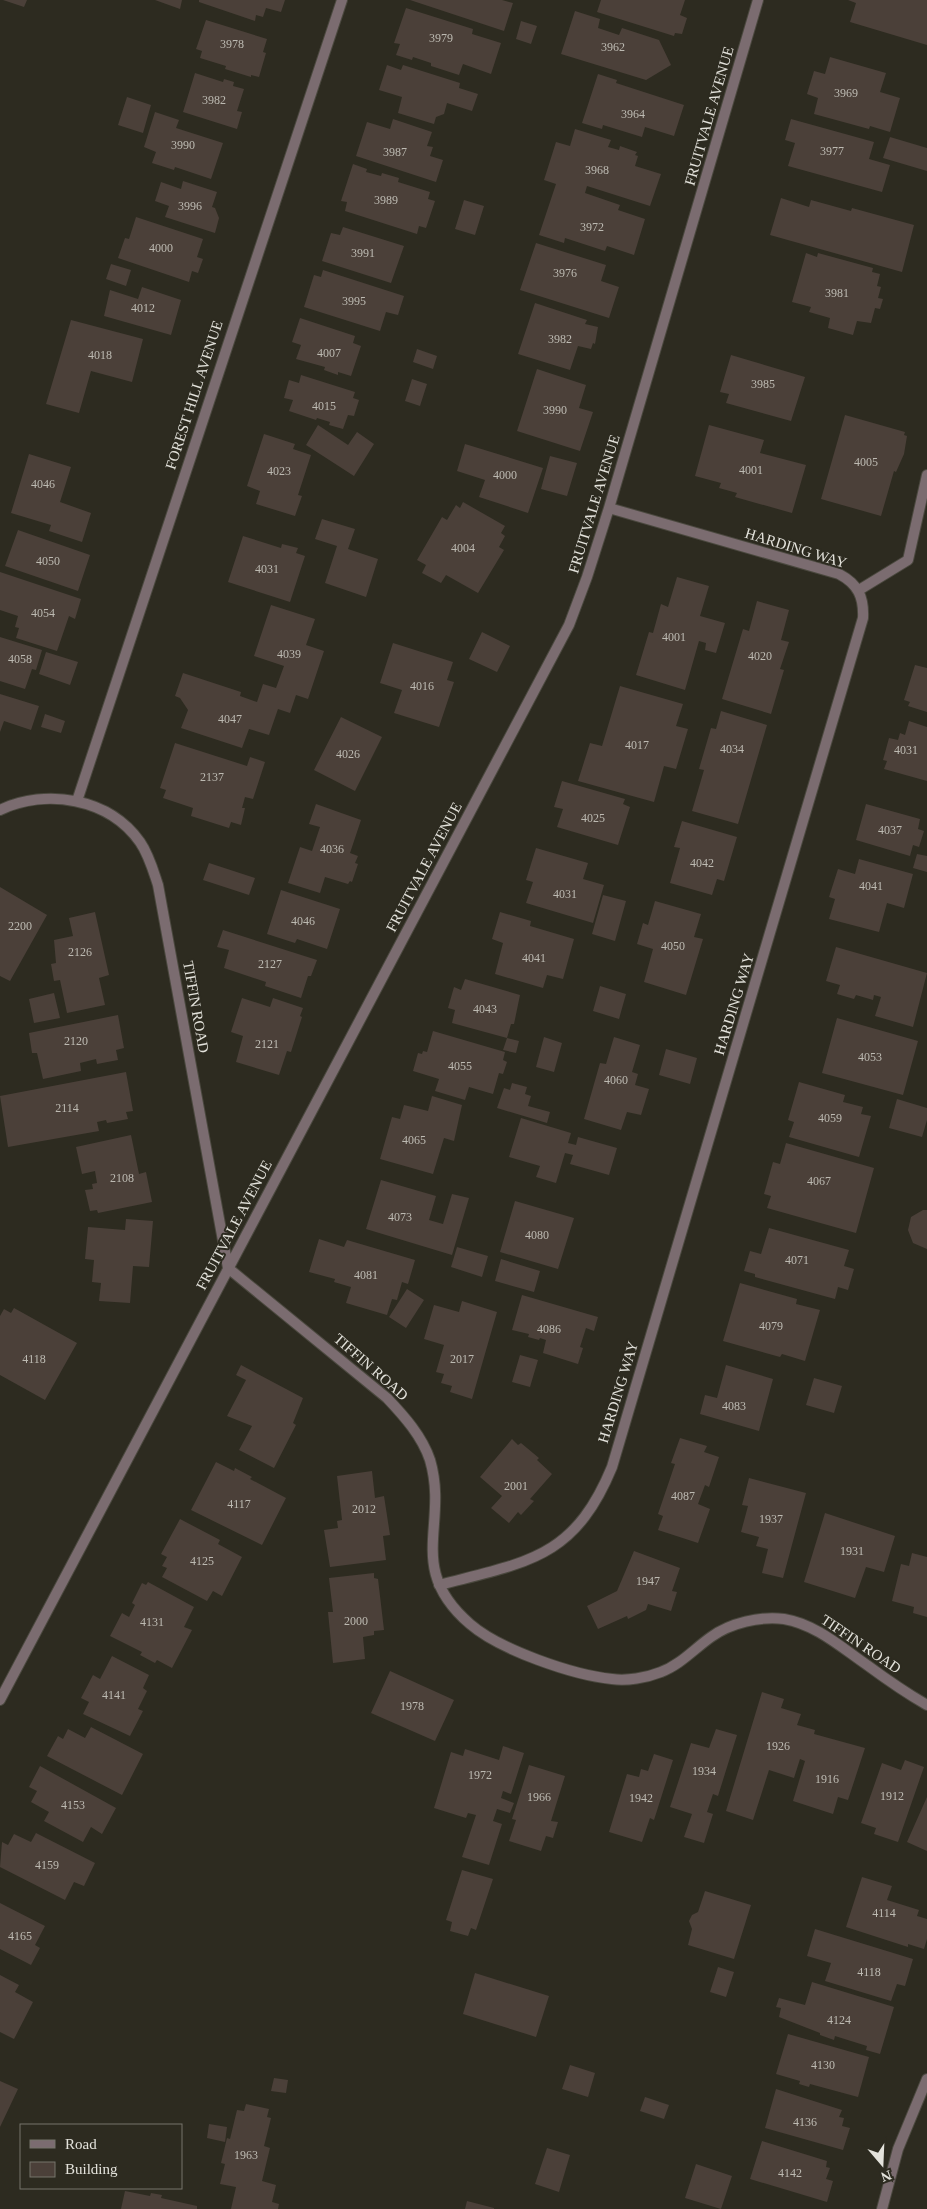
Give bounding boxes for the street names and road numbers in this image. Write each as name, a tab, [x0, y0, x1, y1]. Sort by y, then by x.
street label: FRUITVALE AVENUE	[681, 45, 737, 187]
street label: FOREST HILL AVENUE	[162, 319, 226, 471]
street label: FRUITVALE AVENUE	[565, 433, 623, 575]
street label: HARDING WAY	[743, 525, 849, 571]
street label: FRUITVALE AVENUE	[383, 800, 465, 934]
street label: HARDING WAY	[711, 951, 757, 1057]
street label: TIFFIN ROAD	[180, 960, 212, 1054]
street label: FRUITVALE AVENUE	[193, 1158, 275, 1292]
street label: TIFFIN ROAD	[331, 1330, 411, 1404]
street label: HARDING WAY	[595, 1339, 641, 1445]
street label: TIFFIN ROAD	[818, 1611, 904, 1677]

